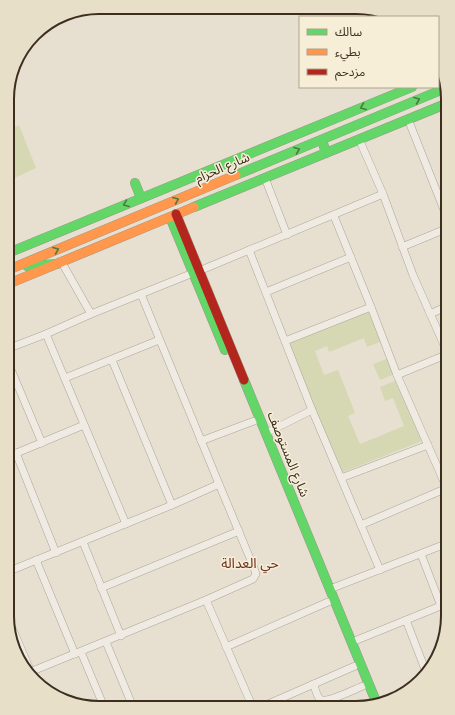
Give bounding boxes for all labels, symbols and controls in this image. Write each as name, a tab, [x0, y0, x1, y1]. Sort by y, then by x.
legend	[299, 16, 439, 88]
text: سالك	[335, 24, 362, 39]
text: بطيء	[335, 44, 361, 62]
text: مزدحم	[335, 64, 365, 81]
one-way arrow	[413, 97, 420, 105]
one-way arrow	[360, 102, 368, 110]
one-way arrow	[293, 147, 300, 155]
street label: شارع الحزام	[192, 148, 253, 188]
one-way arrow	[172, 197, 180, 205]
one-way arrow	[123, 199, 130, 207]
one-way arrow	[52, 247, 60, 255]
street label: شارع المستوصف	[262, 409, 313, 500]
district label: حي العدالة	[221, 554, 279, 574]

